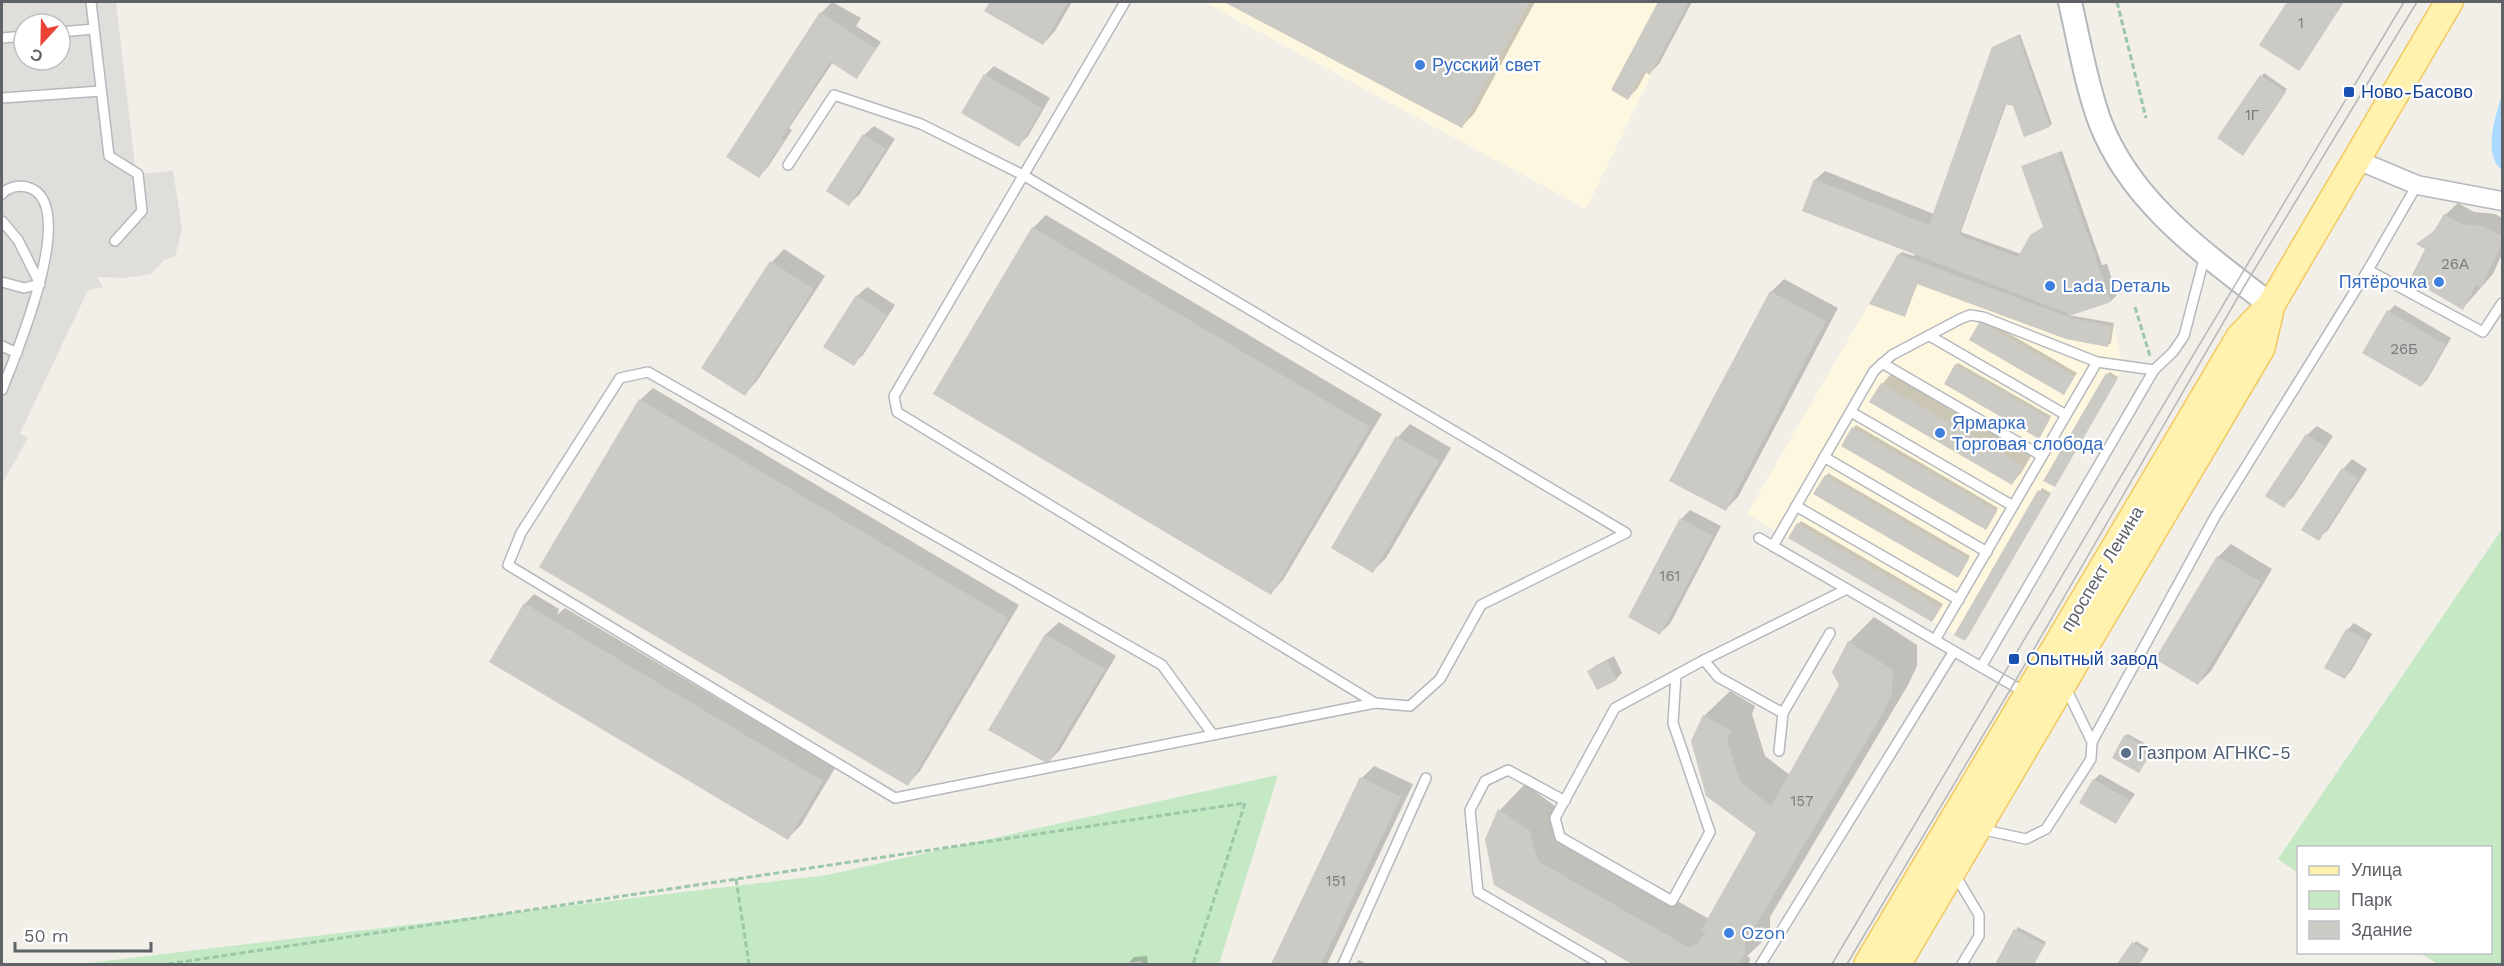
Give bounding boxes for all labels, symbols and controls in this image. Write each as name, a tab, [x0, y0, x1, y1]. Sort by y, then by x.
north arrow	[12, 12, 72, 72]
house number: 1	[2298, 14, 2304, 32]
text: С	[27, 44, 45, 66]
place label: Русский свет	[1432, 54, 1541, 75]
marker: Русский свет	[1413, 58, 1427, 72]
place label: Ново-Басово	[2361, 81, 2473, 102]
marker: Ново-Басово	[2342, 85, 2356, 99]
house number: 1Г	[2245, 106, 2259, 124]
house number: 26А	[2441, 255, 2469, 273]
place label: Пятёрочка	[2339, 271, 2428, 292]
place label: Lada Dеталь	[2062, 275, 2170, 296]
marker: Пятёрочка	[2432, 275, 2446, 289]
marker: Lada Dеталь	[2043, 279, 2057, 293]
house number: 26Б	[2390, 340, 2418, 358]
place label: Ярмарка Торговая слобода	[1952, 412, 2104, 454]
marker: Ярмарка Торговая слобода	[1933, 426, 1947, 440]
street label: проспект Ленина	[2056, 501, 2148, 635]
house number: 161	[1660, 567, 1680, 585]
place label: Опытный завод	[2026, 648, 2158, 669]
marker: Опытный завод	[2007, 652, 2021, 666]
place label: Газпром АГНКС-5	[2138, 742, 2291, 763]
marker: Газпром АГНКС-5	[2119, 746, 2133, 760]
house number: 157	[1791, 792, 1814, 810]
legend	[2297, 846, 2492, 954]
text: Улица	[2351, 859, 2403, 880]
house number: 151	[1326, 872, 1346, 890]
text: Парк	[2351, 889, 2392, 910]
scale bar	[15, 915, 152, 953]
text: Здание	[2351, 919, 2412, 940]
place label: Ozon	[1741, 922, 1786, 943]
text: 50 m	[24, 925, 69, 946]
marker: Ozon	[1722, 926, 1736, 940]

